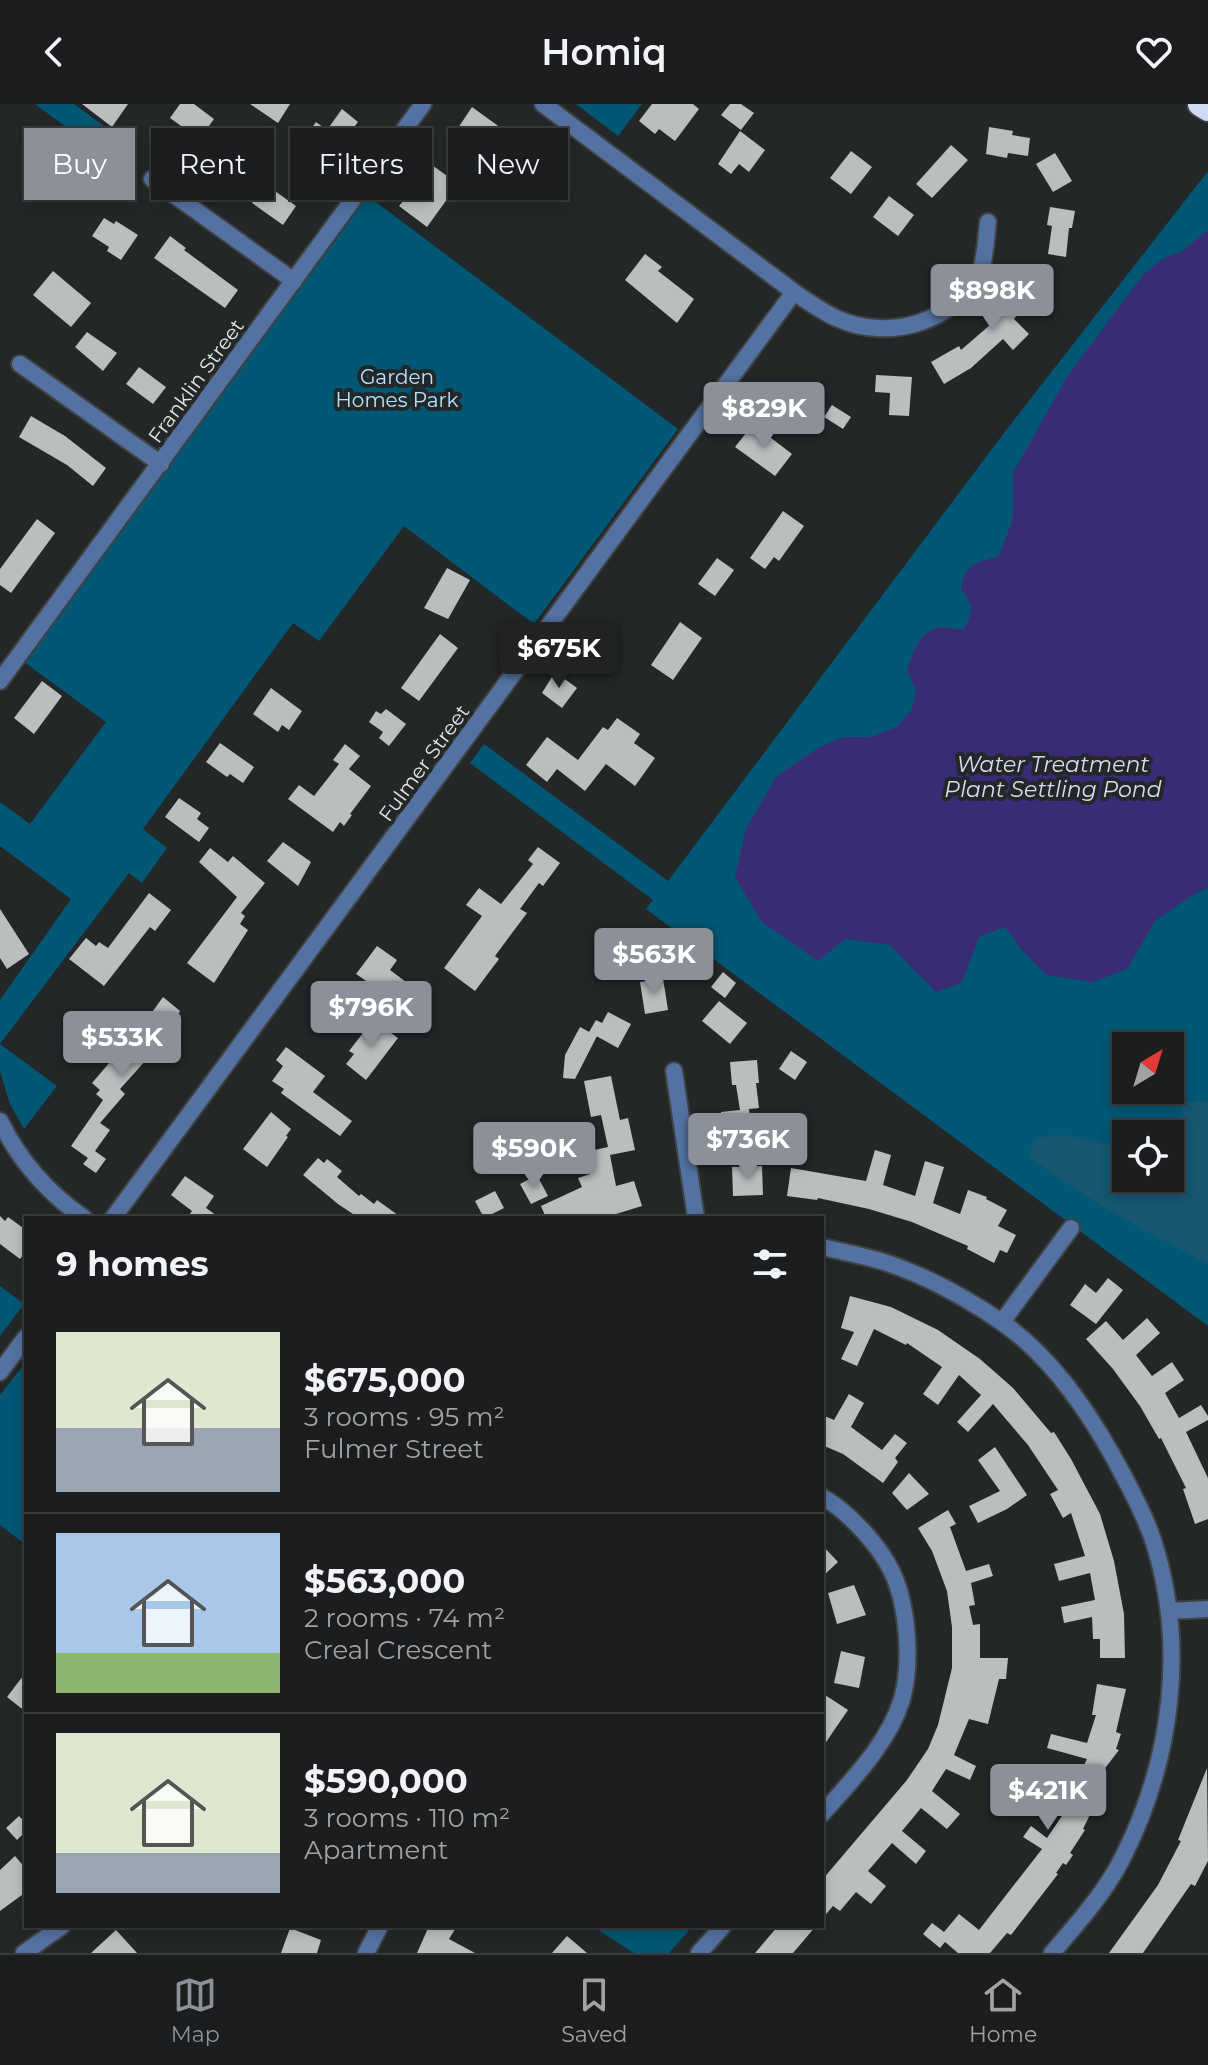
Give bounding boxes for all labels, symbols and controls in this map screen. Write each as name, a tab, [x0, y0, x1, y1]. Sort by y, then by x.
icon: back	[32, 30, 76, 74]
text: Homiq	[541, 30, 667, 74]
icon: heart	[1132, 30, 1176, 74]
chip: Buy	[24, 128, 135, 200]
chip: Rent	[151, 128, 274, 200]
chip: Filters	[290, 128, 432, 200]
chip: New	[448, 128, 568, 200]
pin: $898K	[936, 264, 1048, 332]
text: $898K	[949, 274, 1035, 306]
street label: Franklin Street	[143, 315, 249, 447]
park label: Garden Homes Park	[336, 365, 458, 412]
pin: $829K	[708, 382, 820, 450]
text: $829K	[722, 392, 806, 424]
pin: $675K	[503, 622, 615, 690]
text: $675K	[517, 632, 601, 664]
street label: Fulmer Street	[374, 700, 474, 826]
water label: Water Treatment Plant Settling Pond	[944, 751, 1162, 803]
pin: $563K	[598, 928, 710, 996]
text: $563K	[612, 938, 696, 970]
pin: $796K	[315, 981, 427, 1049]
text: $796K	[329, 991, 413, 1023]
pin: $533K	[66, 1011, 178, 1079]
text: $533K	[81, 1021, 163, 1053]
north arrow	[1112, 1032, 1184, 1104]
map controls	[1112, 1032, 1184, 1192]
pin: $736K	[692, 1113, 804, 1181]
button: locate	[1112, 1120, 1184, 1192]
pin: $590K	[478, 1122, 590, 1190]
text: $736K	[706, 1123, 790, 1155]
text: $590K	[491, 1132, 577, 1164]
icon: filters	[748, 1242, 792, 1286]
text: 9 homes	[56, 1243, 209, 1285]
text: $675,000	[304, 1359, 466, 1401]
icon: home	[120, 1364, 216, 1460]
text: 3 rooms · 95 m²	[304, 1401, 505, 1433]
text: Fulmer Street	[304, 1433, 484, 1465]
text: $563,000	[304, 1560, 465, 1602]
icon: home	[120, 1565, 216, 1661]
text: 2 rooms · 74 m²	[304, 1602, 505, 1634]
text: Creal Crescent	[304, 1634, 492, 1666]
text: $590,000	[304, 1760, 468, 1802]
pin: $421K	[992, 1764, 1104, 1832]
icon: home	[120, 1765, 216, 1861]
text: $421K	[1008, 1774, 1088, 1806]
text: 3 rooms · 110 m²	[304, 1802, 510, 1834]
text: Apartment	[304, 1834, 448, 1866]
tab: Map	[171, 1973, 220, 2048]
tab: Saved	[561, 1973, 627, 2048]
tab: Home	[969, 1973, 1037, 2048]

